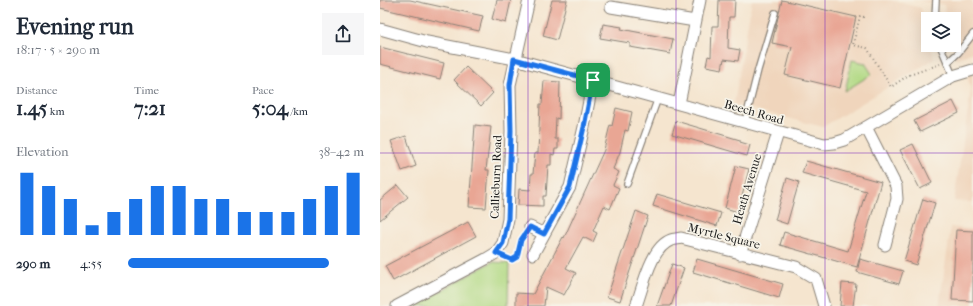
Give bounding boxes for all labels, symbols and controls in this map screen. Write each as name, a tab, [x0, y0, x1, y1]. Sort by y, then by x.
map controls	[921, 12, 961, 52]
button: layers	[921, 12, 961, 52]
button: share	[322, 13, 364, 55]
text: Evening run	[16, 14, 134, 40]
text: 18:17 · 5 × 290 m	[16, 42, 100, 57]
pin	[576, 63, 610, 97]
icon: arrive	[582, 69, 604, 91]
text: Distance	[16, 84, 57, 97]
text: Time	[134, 84, 159, 97]
text: Pace	[252, 84, 274, 97]
text: 1.45	[16, 97, 47, 120]
text: 7:21	[134, 97, 166, 120]
text: 5:04	[252, 97, 288, 120]
street label: Beech Road	[723, 97, 786, 127]
text: km	[47, 105, 65, 118]
text: /km	[288, 105, 308, 118]
street label: Callieburn Road	[488, 134, 504, 219]
text: Elevation	[16, 144, 69, 159]
text: 38–42 m	[319, 144, 364, 159]
street label: Heath Avenue	[730, 152, 764, 226]
street label: Myrtle Square	[686, 220, 762, 252]
text: 290 m	[16, 256, 50, 271]
text: 4:55	[80, 256, 102, 271]

